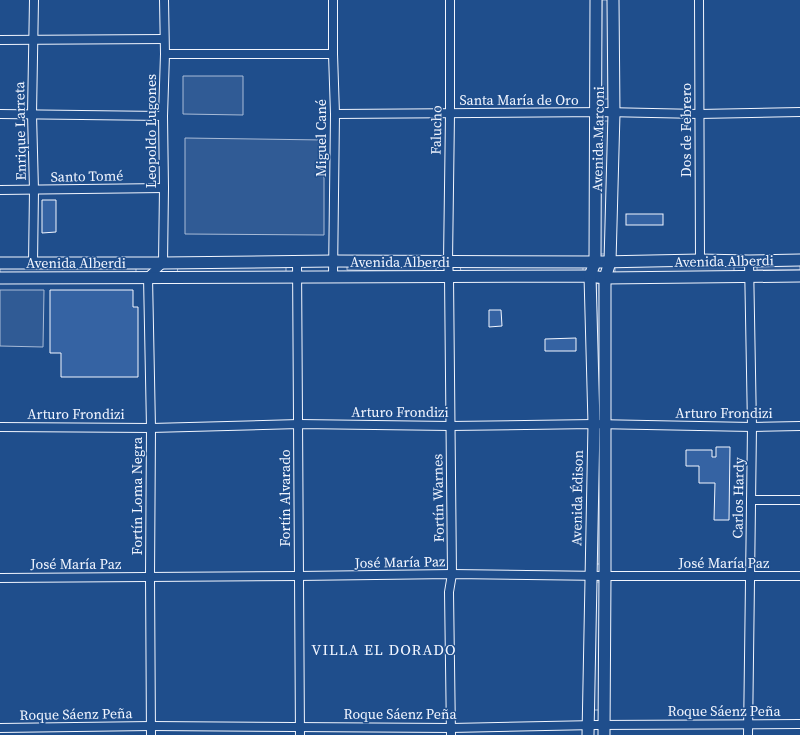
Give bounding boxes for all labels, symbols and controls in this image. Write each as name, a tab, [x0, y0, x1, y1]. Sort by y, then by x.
street label: Leopoldo Lugones	[141, 74, 161, 188]
street label: Enrique Larreta	[9, 80, 31, 181]
street label: Dos de Febrero	[676, 83, 696, 177]
street label: Avenida Marconi	[587, 86, 609, 192]
street label: Santa María de Oro	[459, 90, 579, 110]
street label: Miguel Cané	[311, 99, 331, 177]
street label: Falucho	[426, 105, 446, 155]
street label: Santo Tomé	[50, 165, 124, 187]
street label: Avenida Alberdi	[674, 250, 774, 272]
street label: Avenida Alberdi	[350, 252, 450, 272]
street label: Avenida Alberdi	[26, 253, 126, 273]
street label: Arturo Frondizi	[351, 402, 449, 422]
street label: Arturo Frondizi	[675, 403, 773, 423]
street label: Arturo Frondizi	[27, 404, 125, 424]
street label: Fortín Loma Negra	[127, 436, 147, 555]
street label: Fortín Alvarado	[275, 449, 295, 547]
street label: Avenida Édison	[566, 449, 588, 546]
street label: Fortín Warnes	[427, 454, 449, 542]
street label: Carlos Hardy	[727, 456, 749, 539]
street label: José María Paz	[353, 551, 446, 573]
street label: José María Paz	[678, 553, 770, 573]
street label: José María Paz	[30, 554, 122, 574]
district label: VILLA EL DORADO	[311, 639, 457, 660]
street label: Roque Sáenz Peña	[667, 701, 781, 721]
street label: Roque Sáenz Peña	[19, 703, 134, 725]
street label: Roque Sáenz Peña	[343, 704, 457, 724]

